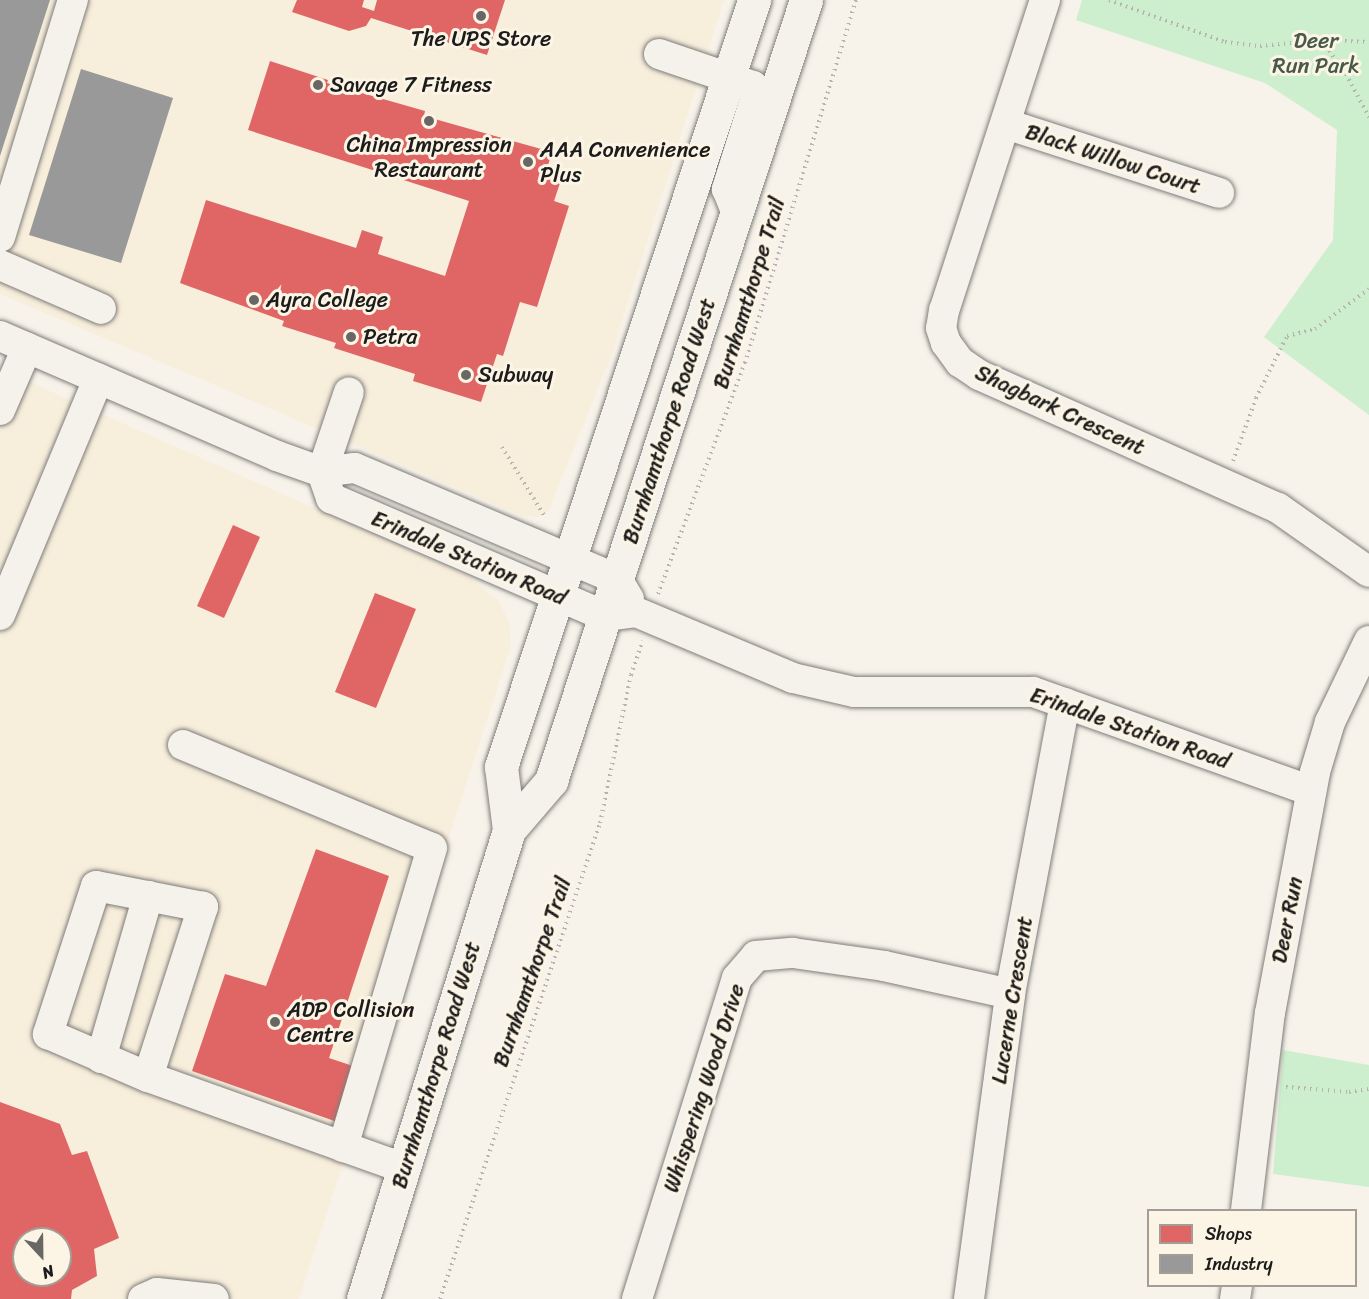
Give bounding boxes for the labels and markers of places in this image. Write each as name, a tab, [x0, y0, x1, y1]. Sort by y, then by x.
marker: The UPS Store	[474, 9, 488, 23]
place label: The UPS Store	[409, 26, 553, 52]
place label: Savage 7 Fitness	[330, 72, 492, 98]
marker: Savage 7 Fitness	[311, 78, 325, 92]
marker: China Impression Restaurant	[422, 114, 436, 128]
place label: China Impression Restaurant	[346, 131, 512, 182]
place label: AAA Convenience Plus	[540, 136, 711, 188]
marker: AAA Convenience Plus	[521, 155, 535, 169]
place label: Ayra College	[266, 287, 388, 313]
marker: Ayra College	[247, 293, 261, 307]
place label: Petra	[363, 324, 417, 350]
marker: Petra	[344, 330, 358, 344]
place label: Subway	[478, 362, 553, 388]
marker: Subway	[459, 368, 473, 382]
place label: ADP Collision Centre	[287, 996, 415, 1048]
marker: ADP Collision Centre	[268, 1015, 282, 1029]

